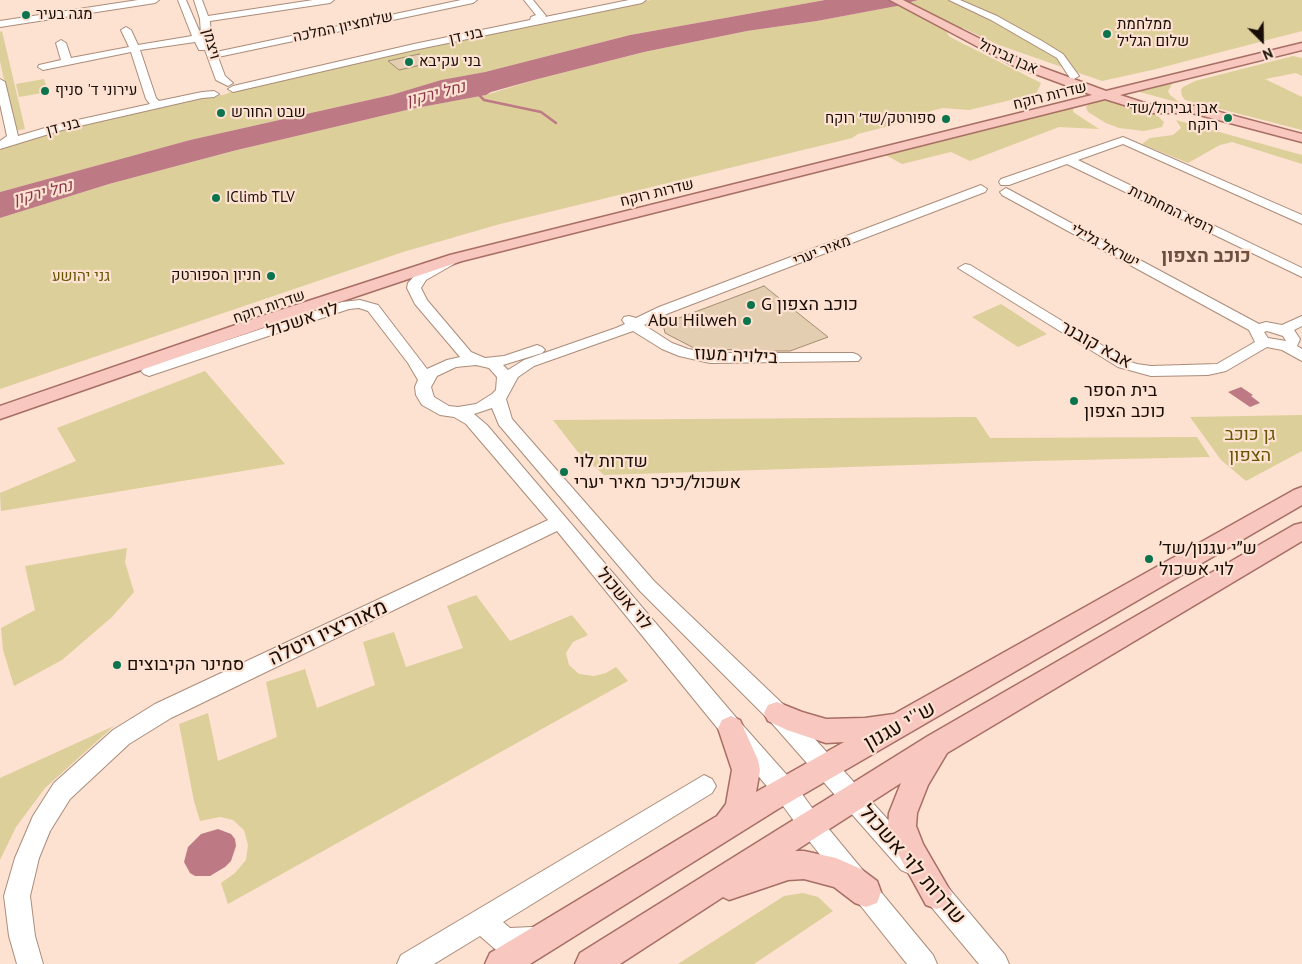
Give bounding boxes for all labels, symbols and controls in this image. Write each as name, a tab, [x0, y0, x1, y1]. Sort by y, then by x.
place label: מגה בעיר	[36, 6, 93, 24]
street label: שלומציון המלכה	[291, 8, 395, 46]
marker: מגה בעיר	[20, 9, 32, 21]
north arrow	[1237, 15, 1287, 65]
place label: ממלחמת שלום הגליל	[1117, 16, 1189, 51]
street label: בני דן	[448, 24, 484, 48]
street label: ויצמן	[198, 27, 224, 61]
marker: ממלחמת שלום הגליל	[1101, 28, 1113, 40]
street label: אבן גבירול	[975, 35, 1041, 79]
text: N	[1260, 44, 1276, 64]
place label: בני עקיבא	[419, 53, 481, 71]
marker: בני עקיבא	[403, 56, 415, 68]
water label: נחל ירקון	[405, 77, 467, 111]
street label: שדרות רוקח	[1011, 78, 1089, 114]
place label: עירוני ד' סניף	[55, 82, 137, 100]
marker: עירוני ד' סניף	[39, 85, 51, 97]
place label: אבן גבירול/שד׳ רוקח	[1127, 100, 1218, 135]
place label: שבט החורש	[231, 104, 306, 122]
marker: שבט החורש	[215, 107, 227, 119]
place label: ספורטק/שד׳ רוקח	[825, 110, 936, 128]
marker: אבן גבירול/שד׳ רוקח	[1222, 112, 1234, 124]
marker: ספורטק/שד׳ רוקח	[940, 113, 952, 125]
street label: בני דן	[44, 114, 82, 140]
street label: שדרות רוקח	[618, 175, 696, 211]
water label: נחל ירקון	[12, 176, 74, 210]
street label: רופא המחתרות	[1125, 182, 1217, 238]
place label: IClimb TLV	[226, 189, 295, 207]
marker: IClimb TLV	[210, 192, 222, 204]
street label: ישראל גלילי	[1067, 220, 1143, 272]
street label: מאיר יערי	[791, 232, 853, 270]
district label: כוכב הצפון	[1161, 246, 1251, 268]
place label: חניון הספורטק	[171, 267, 261, 285]
park label: גני יהושע	[52, 268, 110, 286]
marker: חניון הספורטק	[265, 270, 277, 282]
street label: שדרות רוקח	[231, 286, 307, 328]
place label: G כוכב הצפון	[761, 294, 858, 316]
street label: לוי אשכול	[264, 298, 342, 342]
marker: G כוכב הצפון	[745, 299, 757, 311]
place label: Abu Hilweh	[648, 310, 737, 332]
marker: Abu Hilweh	[741, 315, 753, 327]
street label: אבא קובנר	[1056, 316, 1136, 374]
street label: בילויה מעוז	[694, 343, 778, 369]
place label: בית הספר כוכב הצפון	[1084, 380, 1165, 422]
marker: בית הספר כוכב הצפון	[1068, 395, 1080, 407]
park label: גן כוכב הצפון	[1224, 424, 1276, 466]
place label: שדרות לוי אשכול/כיכר מאיר יערי	[574, 451, 741, 494]
marker: שדרות לוי אשכול/כיכר מאיר יערי	[558, 466, 570, 478]
place label: ש״י עגנון/שד׳ לוי אשכול	[1159, 538, 1257, 580]
marker: ש״י עגנון/שד׳ לוי אשכול	[1143, 553, 1155, 565]
street label: לוי אשכול	[592, 563, 656, 635]
street label: מאוריציו ויטלה	[265, 595, 391, 671]
place label: סמינר הקיבוצים	[127, 654, 244, 676]
marker: סמינר הקיבוצים	[111, 659, 123, 671]
street label: ש''י עגנון	[860, 696, 940, 756]
street label: שדרות לוי אשכול	[853, 800, 971, 930]

